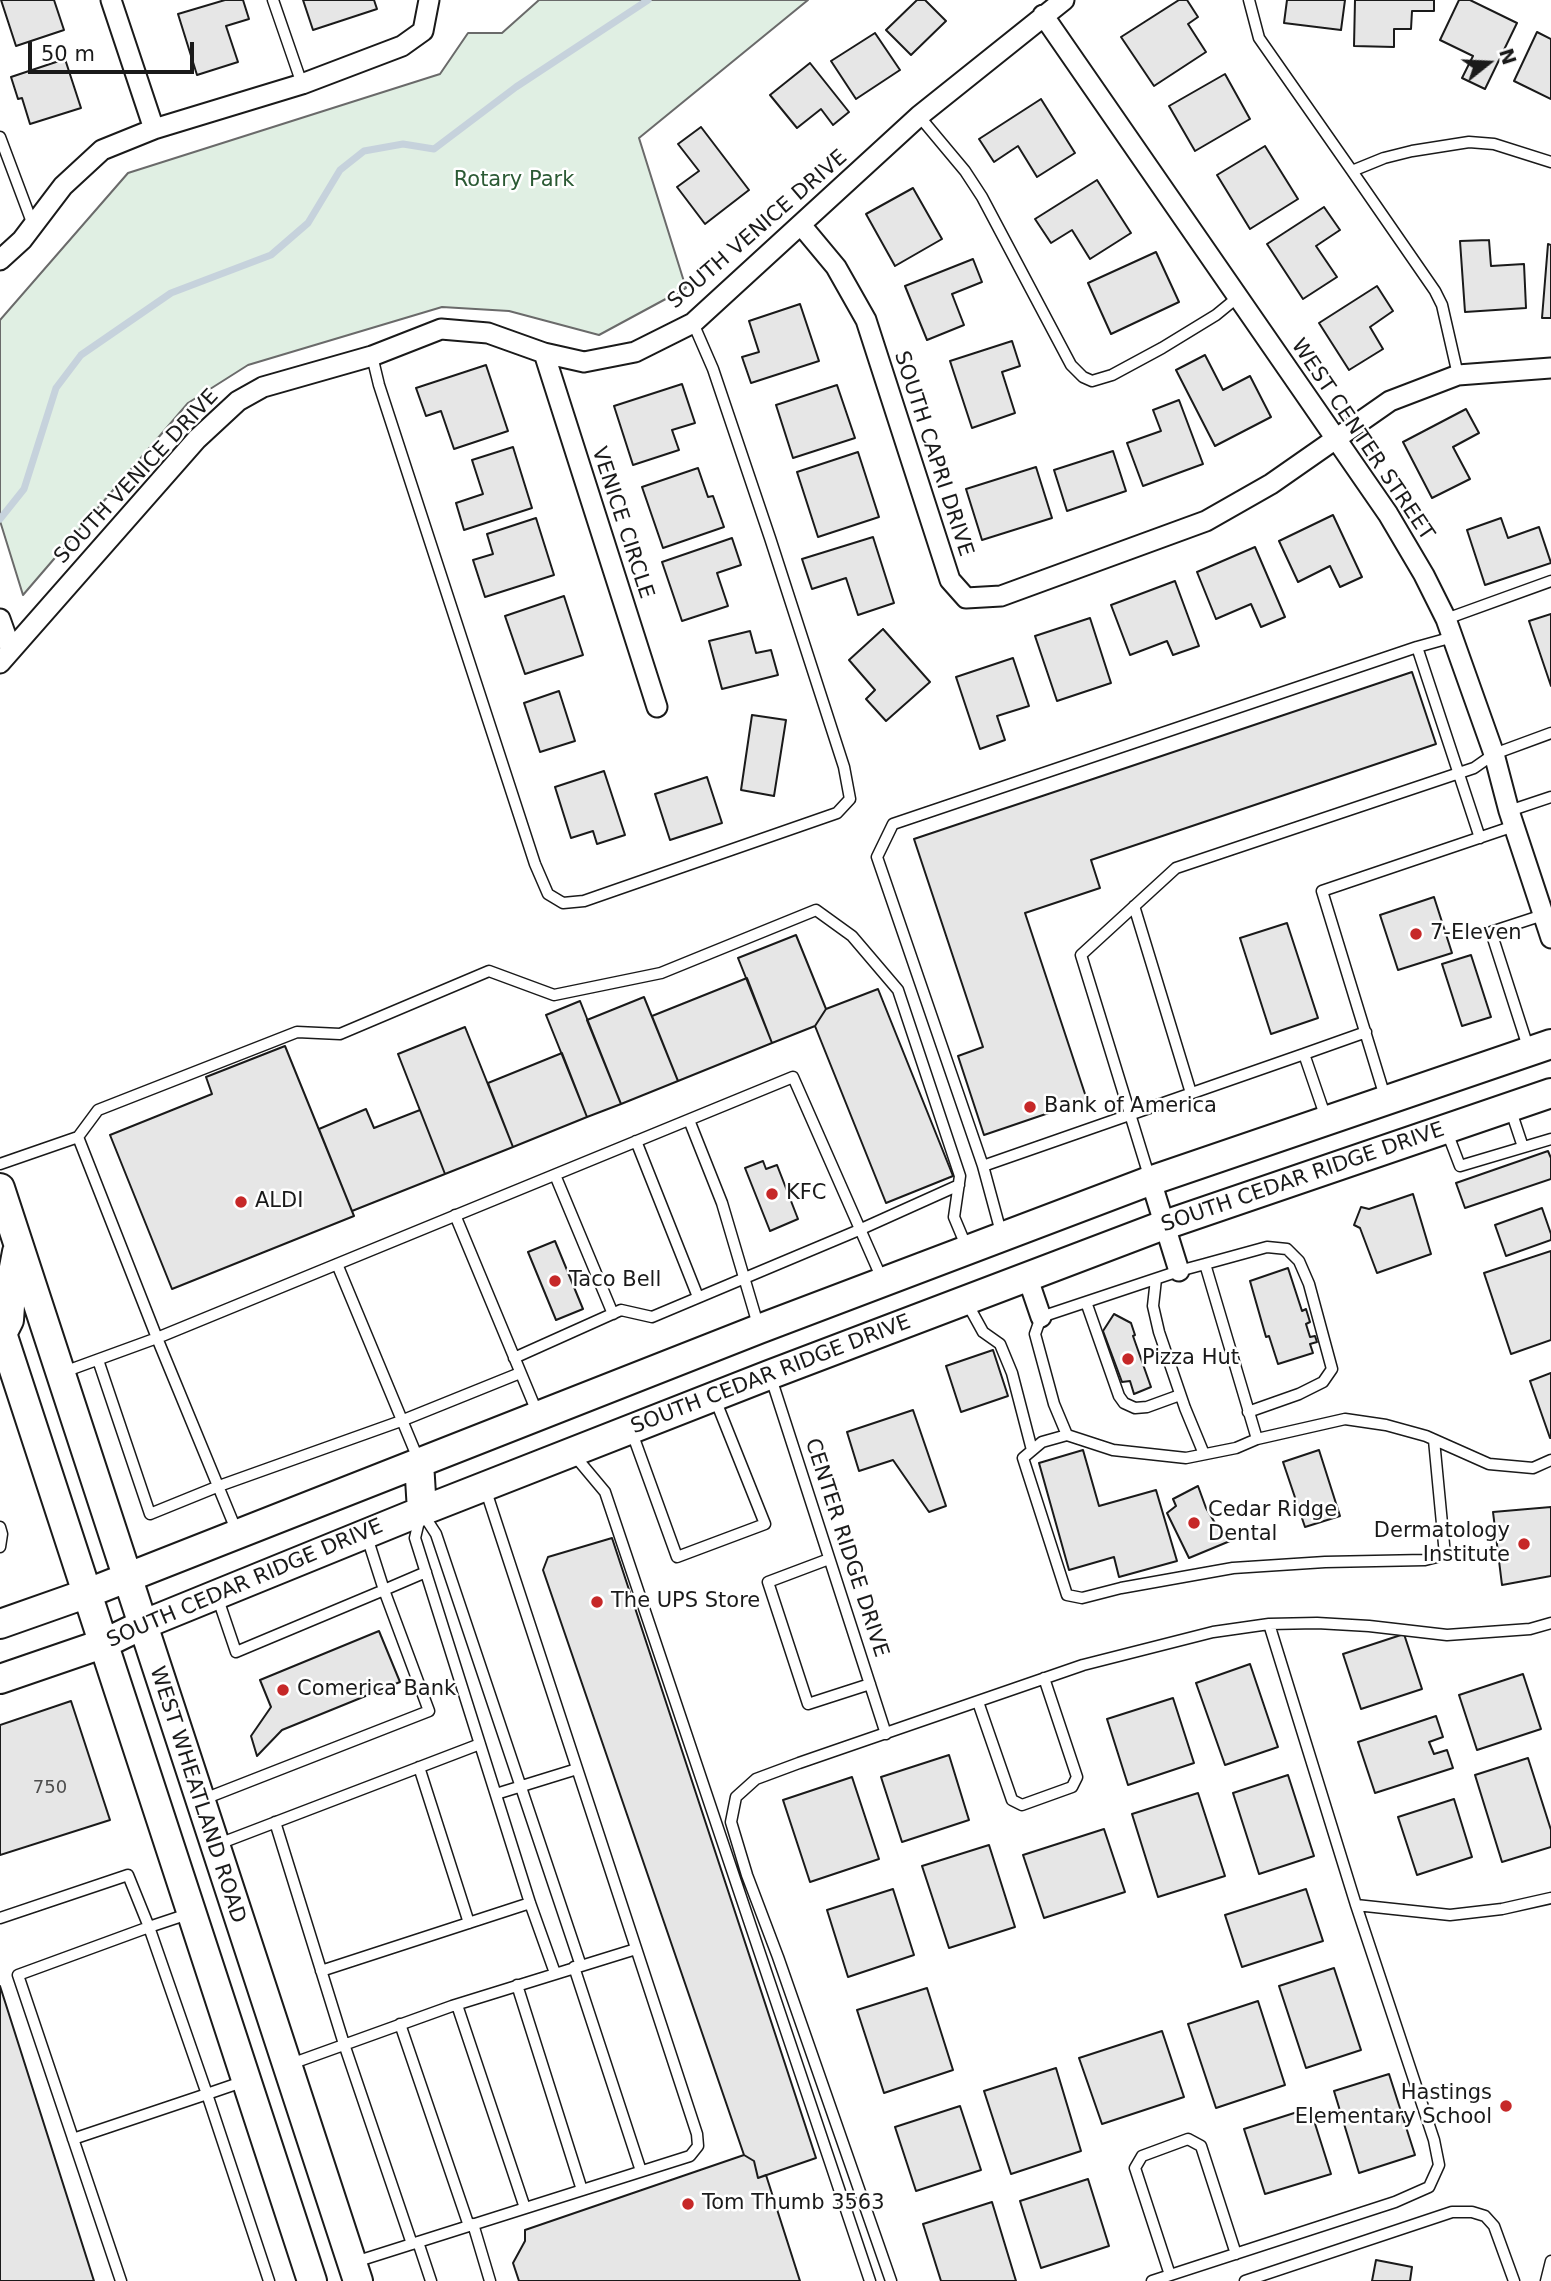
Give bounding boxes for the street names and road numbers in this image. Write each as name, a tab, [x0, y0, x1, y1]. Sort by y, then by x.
street label: SOUTH VENICE DRIVE	[663, 145, 853, 315]
street label: WEST CENTER STREET	[1285, 334, 1439, 546]
street label: SOUTH CAPRI DRIVE	[888, 348, 978, 560]
street label: SOUTH VENICE DRIVE	[50, 385, 224, 569]
street label: VENICE CIRCLE	[586, 444, 658, 602]
street label: SOUTH CEDAR RIDGE DRIVE	[1158, 1118, 1448, 1238]
street label: SOUTH CEDAR RIDGE DRIVE	[628, 1310, 914, 1440]
street label: CENTER RIDGE DRIVE	[799, 1435, 893, 1661]
street label: SOUTH CEDAR RIDGE DRIVE	[103, 1514, 387, 1654]
street label: WEST WHEATLAND ROAD	[144, 1663, 250, 1927]

